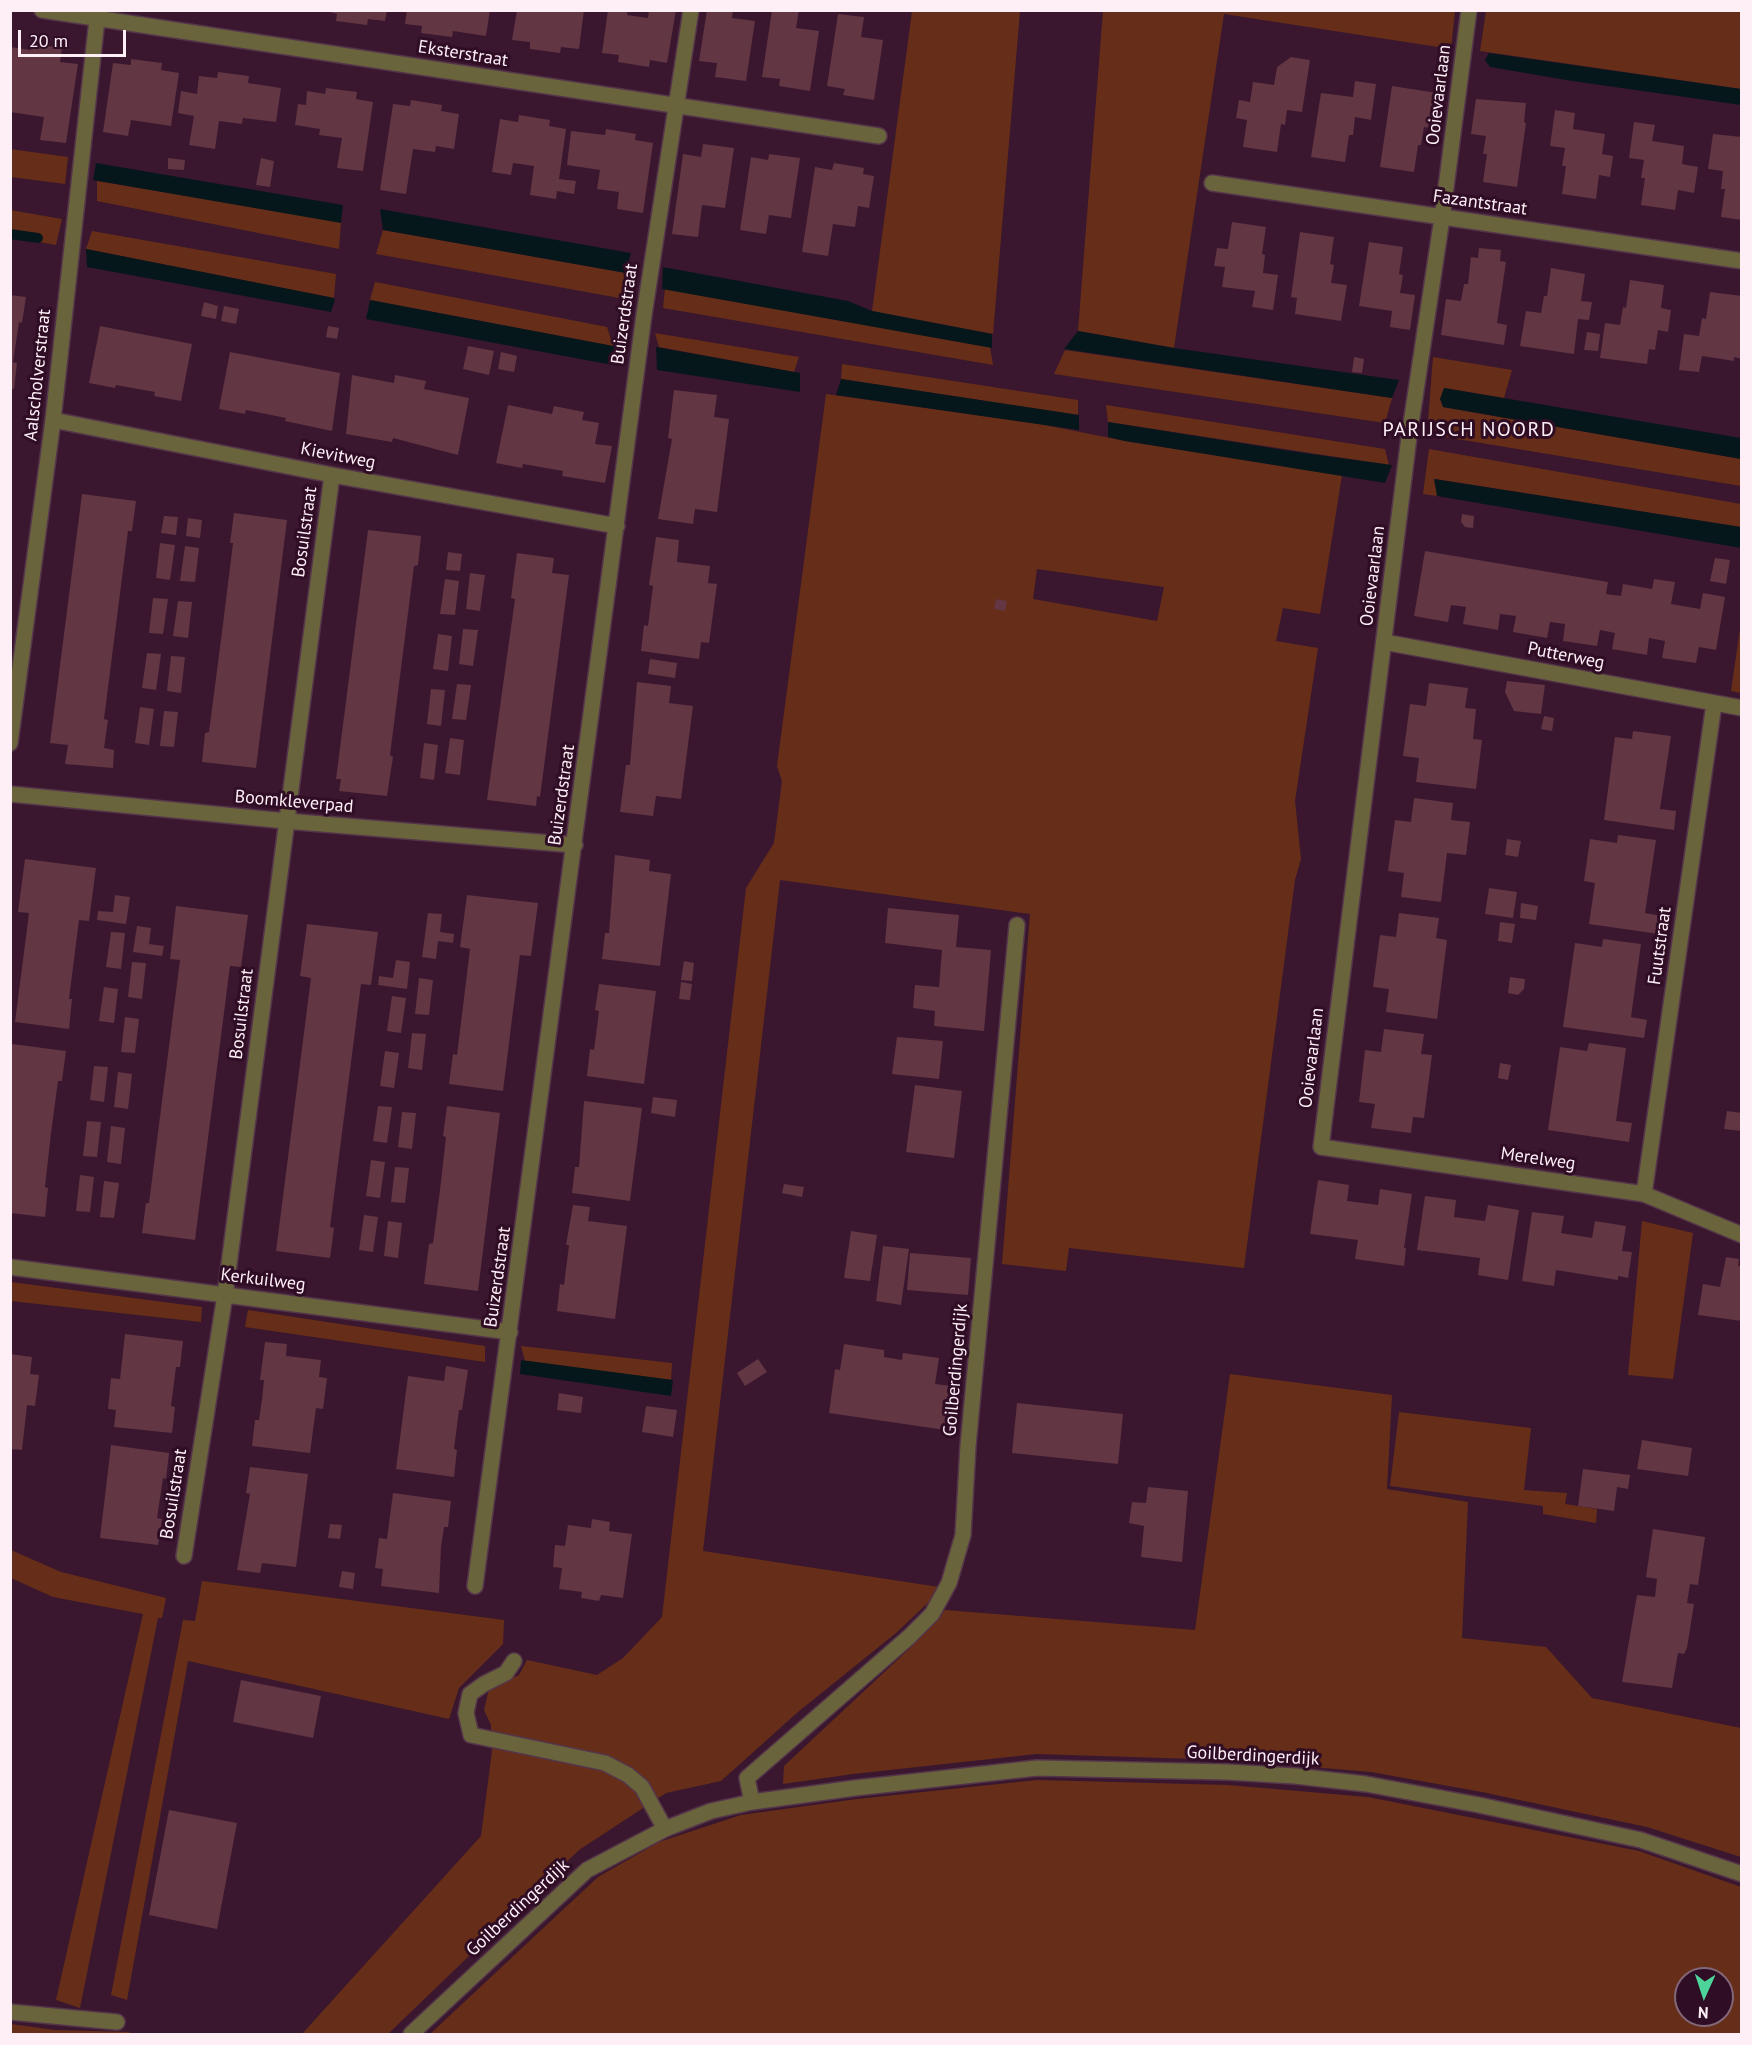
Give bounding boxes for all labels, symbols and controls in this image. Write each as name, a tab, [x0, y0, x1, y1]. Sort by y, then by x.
scale bar	[21, 18, 129, 56]
text: 20 m	[29, 29, 68, 52]
street label: Eksterstraat	[416, 36, 510, 72]
street label: Ooievaarlaan	[1422, 43, 1456, 147]
street label: Fazantstraat	[1432, 186, 1528, 220]
street label: Buizerdstraat	[607, 262, 643, 366]
street label: Aalscholverstraat	[20, 308, 56, 442]
district label: PARIJSCH NOORD	[1383, 418, 1555, 442]
street label: Kievitweg	[299, 438, 377, 474]
street label: Bosuilstraat	[288, 485, 322, 579]
street label: Ooievaarlaan	[1356, 524, 1390, 628]
street label: Putterweg	[1526, 638, 1606, 674]
street label: Buizerdstraat	[544, 743, 580, 847]
street label: Boomkleverpad	[234, 786, 354, 818]
street label: Fuutstraat	[1644, 906, 1676, 986]
street label: Bosuilstraat	[226, 967, 258, 1061]
street label: Ooievaarlaan	[1295, 1006, 1329, 1110]
street label: Merelweg	[1499, 1143, 1577, 1175]
street label: Buizerdstraat	[480, 1225, 516, 1329]
street label: Kerkuilweg	[219, 1264, 307, 1296]
street label: Goilberdingerdijk	[939, 1303, 973, 1437]
street label: Bosuilstraat	[156, 1447, 192, 1541]
street label: Goilberdingerdijk	[1186, 1742, 1320, 1770]
street label: Goilberdingerdijk	[462, 1855, 574, 1961]
north arrow	[1674, 1967, 1734, 2027]
text: N	[1697, 2003, 1709, 2023]

